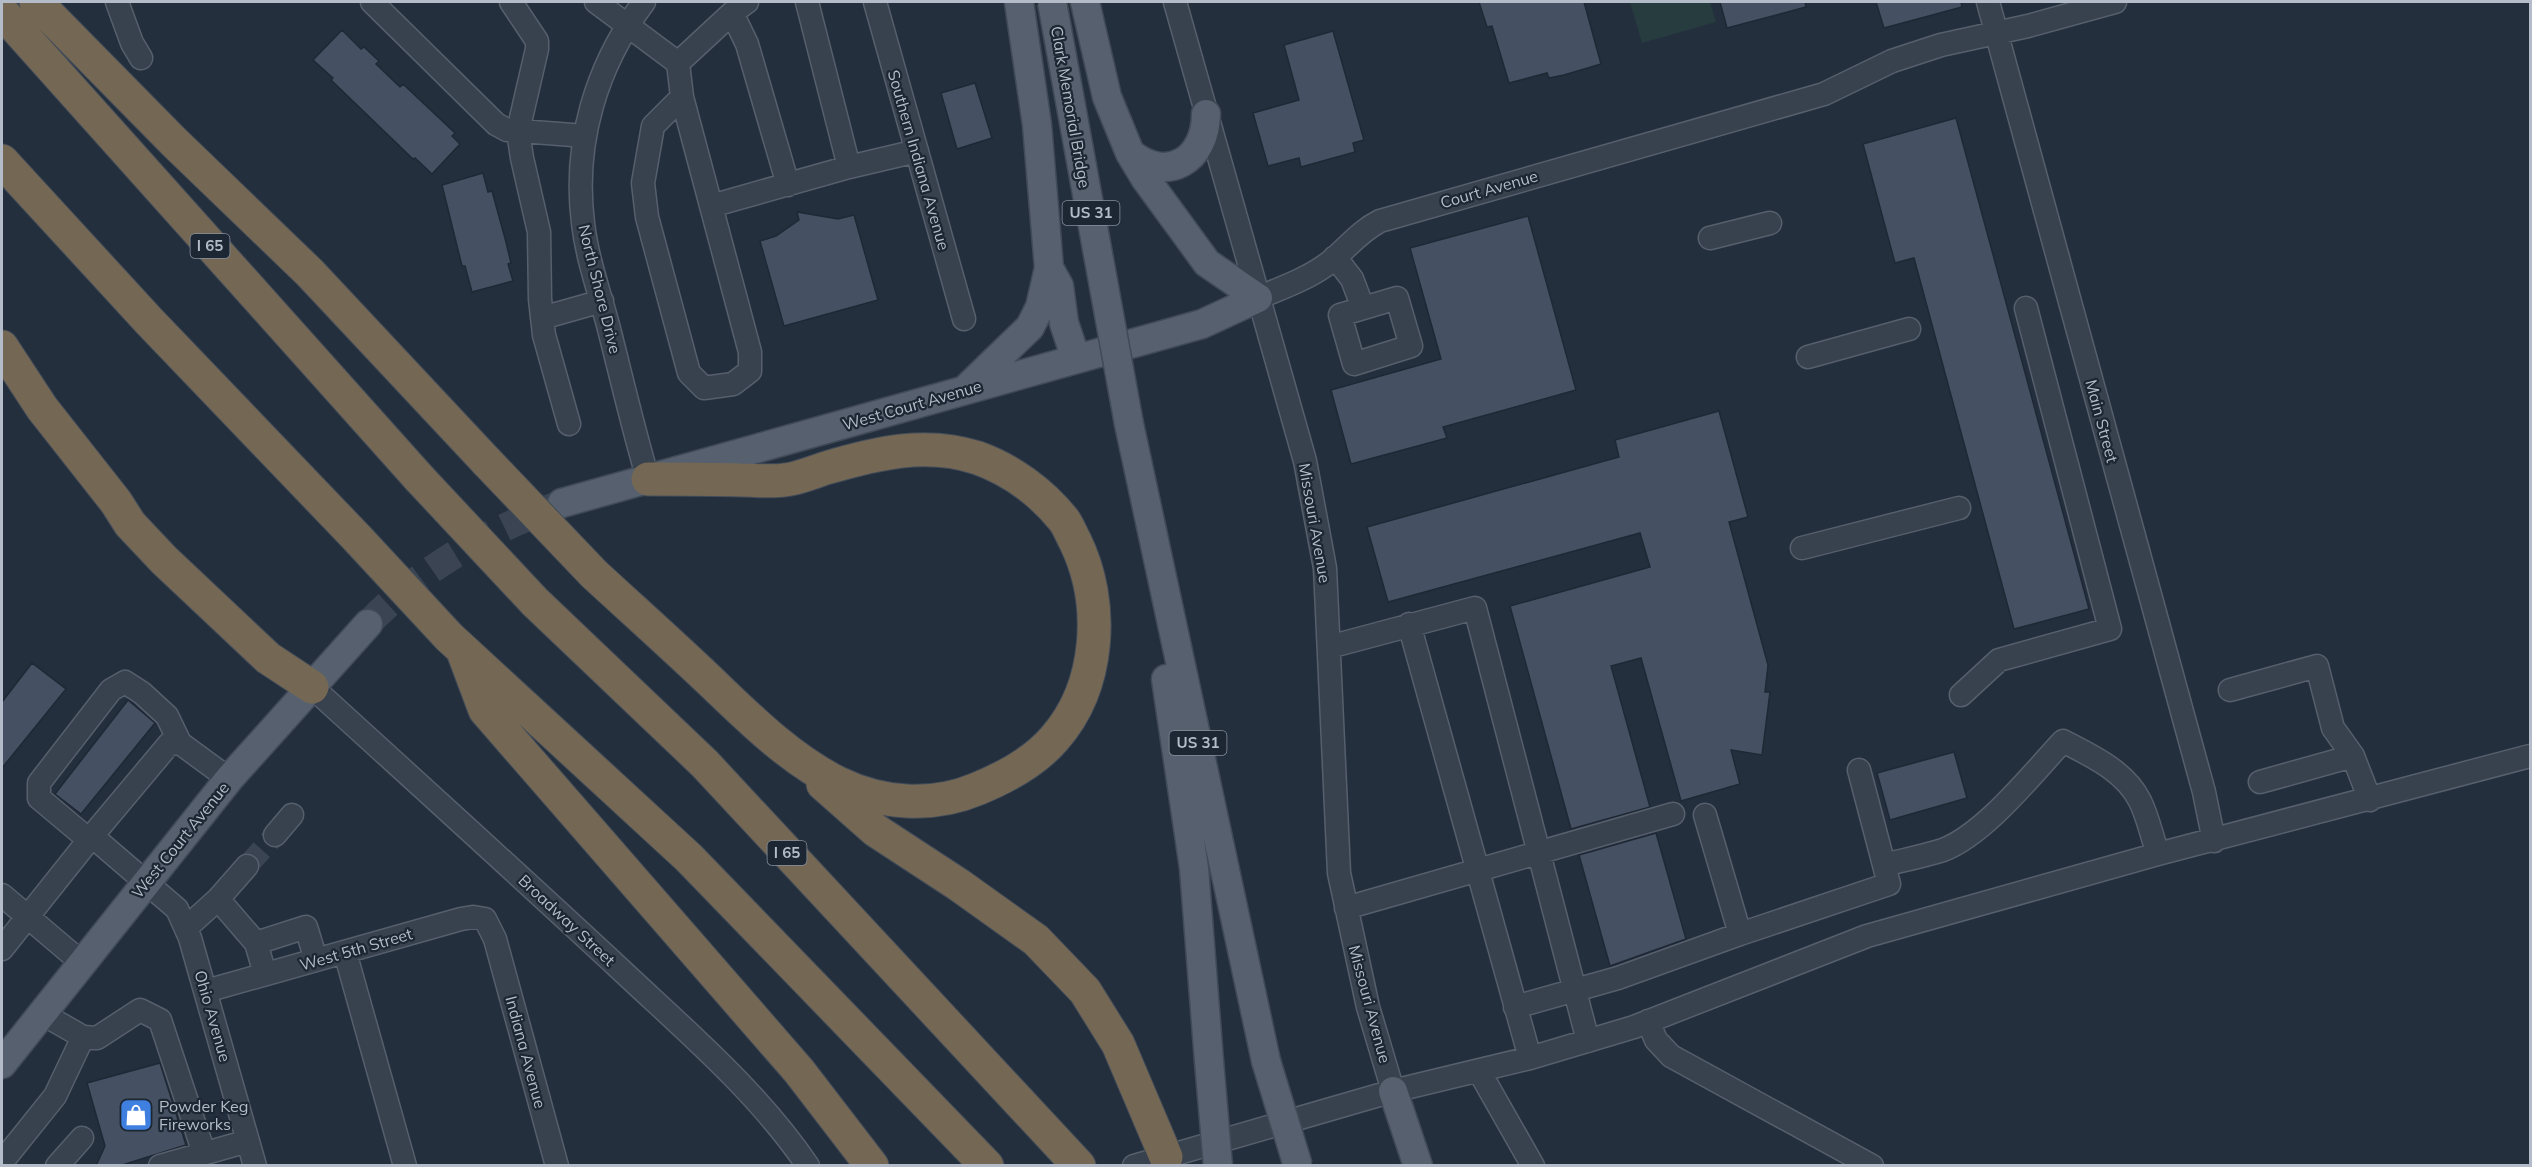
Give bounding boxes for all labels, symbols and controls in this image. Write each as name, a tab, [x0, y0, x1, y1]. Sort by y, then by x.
street label: Clark Memorial Bridge	[1047, 25, 1095, 189]
street label: Southern Indiana Avenue	[884, 67, 954, 253]
street label: Court Avenue	[1438, 166, 1540, 212]
road number: US 31	[1062, 201, 1120, 225]
street label: North Shore Drive	[574, 222, 626, 356]
road number: I 65	[190, 234, 230, 258]
street label: West Court Avenue	[840, 376, 984, 434]
street label: Main Street	[2081, 377, 2123, 465]
street label: Missouri Avenue	[1295, 462, 1335, 584]
road number: US 31	[1170, 731, 1226, 755]
street label: West Court Avenue	[127, 778, 233, 902]
road number: I 65	[768, 841, 806, 865]
street label: Broadway Street	[514, 870, 620, 970]
street label: West 5th Street	[297, 923, 415, 975]
street label: Missouri Avenue	[1345, 943, 1395, 1065]
street label: Ohio Avenue	[190, 968, 236, 1064]
street label: Indiana Avenue	[501, 994, 551, 1110]
place label: Powder Keg Fireworks	[159, 1096, 248, 1134]
shop icon: Powder Keg Fireworks	[118, 1097, 154, 1133]

